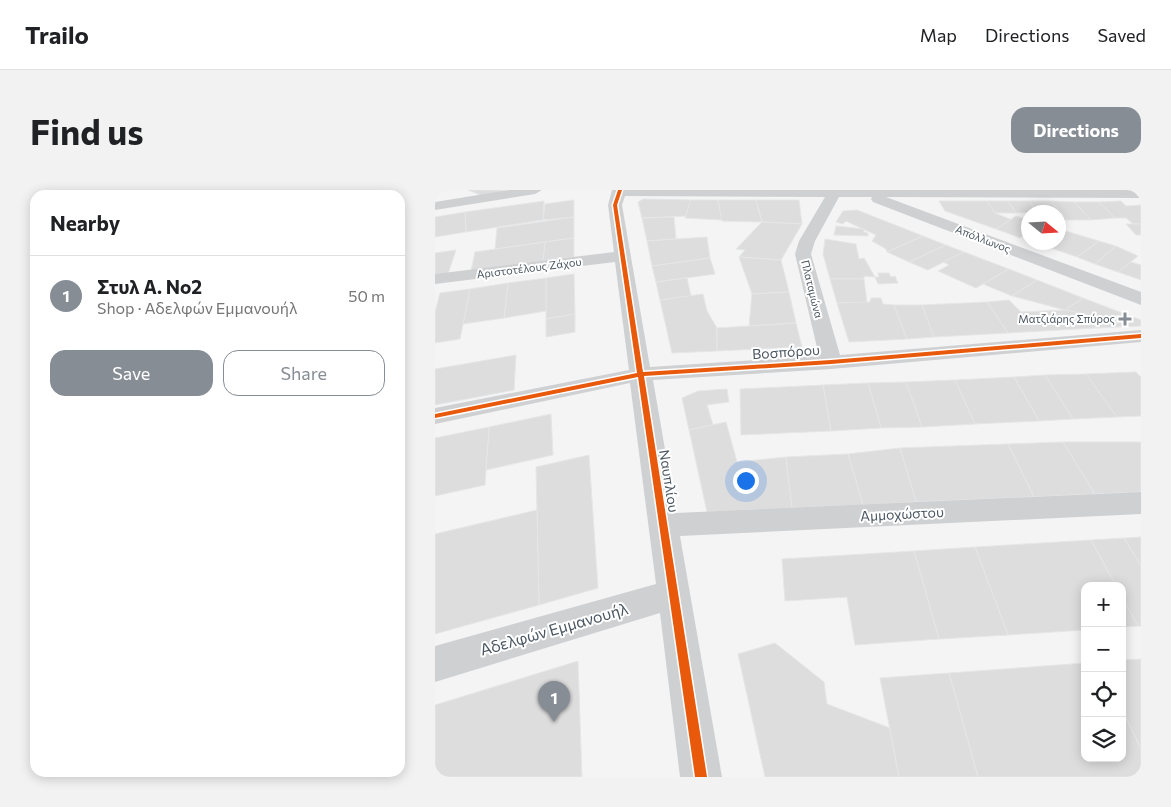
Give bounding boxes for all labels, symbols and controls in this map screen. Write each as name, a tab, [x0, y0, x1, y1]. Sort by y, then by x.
text: Trailo	[25, 20, 89, 49]
text: Map	[920, 24, 957, 46]
text: Directions	[985, 24, 1069, 46]
text: Saved	[1097, 24, 1146, 46]
button: Directions	[1011, 107, 1141, 153]
text: Find us	[30, 109, 144, 152]
north arrow	[1021, 205, 1066, 250]
text: Nearby	[50, 210, 120, 235]
street label: Απόλλωνος	[954, 222, 1013, 255]
street label: Αριστοτέλους Ζάχου	[476, 255, 582, 280]
street label: Πλαταμώνα	[799, 258, 826, 320]
text: Στυλ Α. Νο2	[97, 275, 202, 298]
text: 1	[62, 286, 70, 305]
text: 50 m	[348, 286, 385, 305]
text: Shop · Αδελφών Εμμανουήλ	[97, 298, 298, 317]
place label: Ματζιάρης Σπύρος	[1018, 312, 1115, 325]
marker: Ματζιάρης Σπύρος	[1119, 313, 1131, 325]
street label: Βοσπόρου	[752, 341, 820, 362]
button: Save	[50, 350, 213, 396]
button: Share	[223, 350, 385, 396]
street label: Ναυπλίου	[656, 448, 683, 514]
your location	[733, 468, 759, 494]
street label: Αμμοχώστου	[860, 503, 944, 524]
map controls	[1081, 582, 1126, 762]
button: +	[1081, 582, 1126, 627]
street label: Αδελφών Εμμανουήλ	[478, 598, 630, 659]
button: −	[1081, 627, 1126, 672]
button: locate	[1081, 672, 1126, 717]
pin: 1	[538, 681, 570, 722]
button: layers	[1081, 717, 1126, 762]

